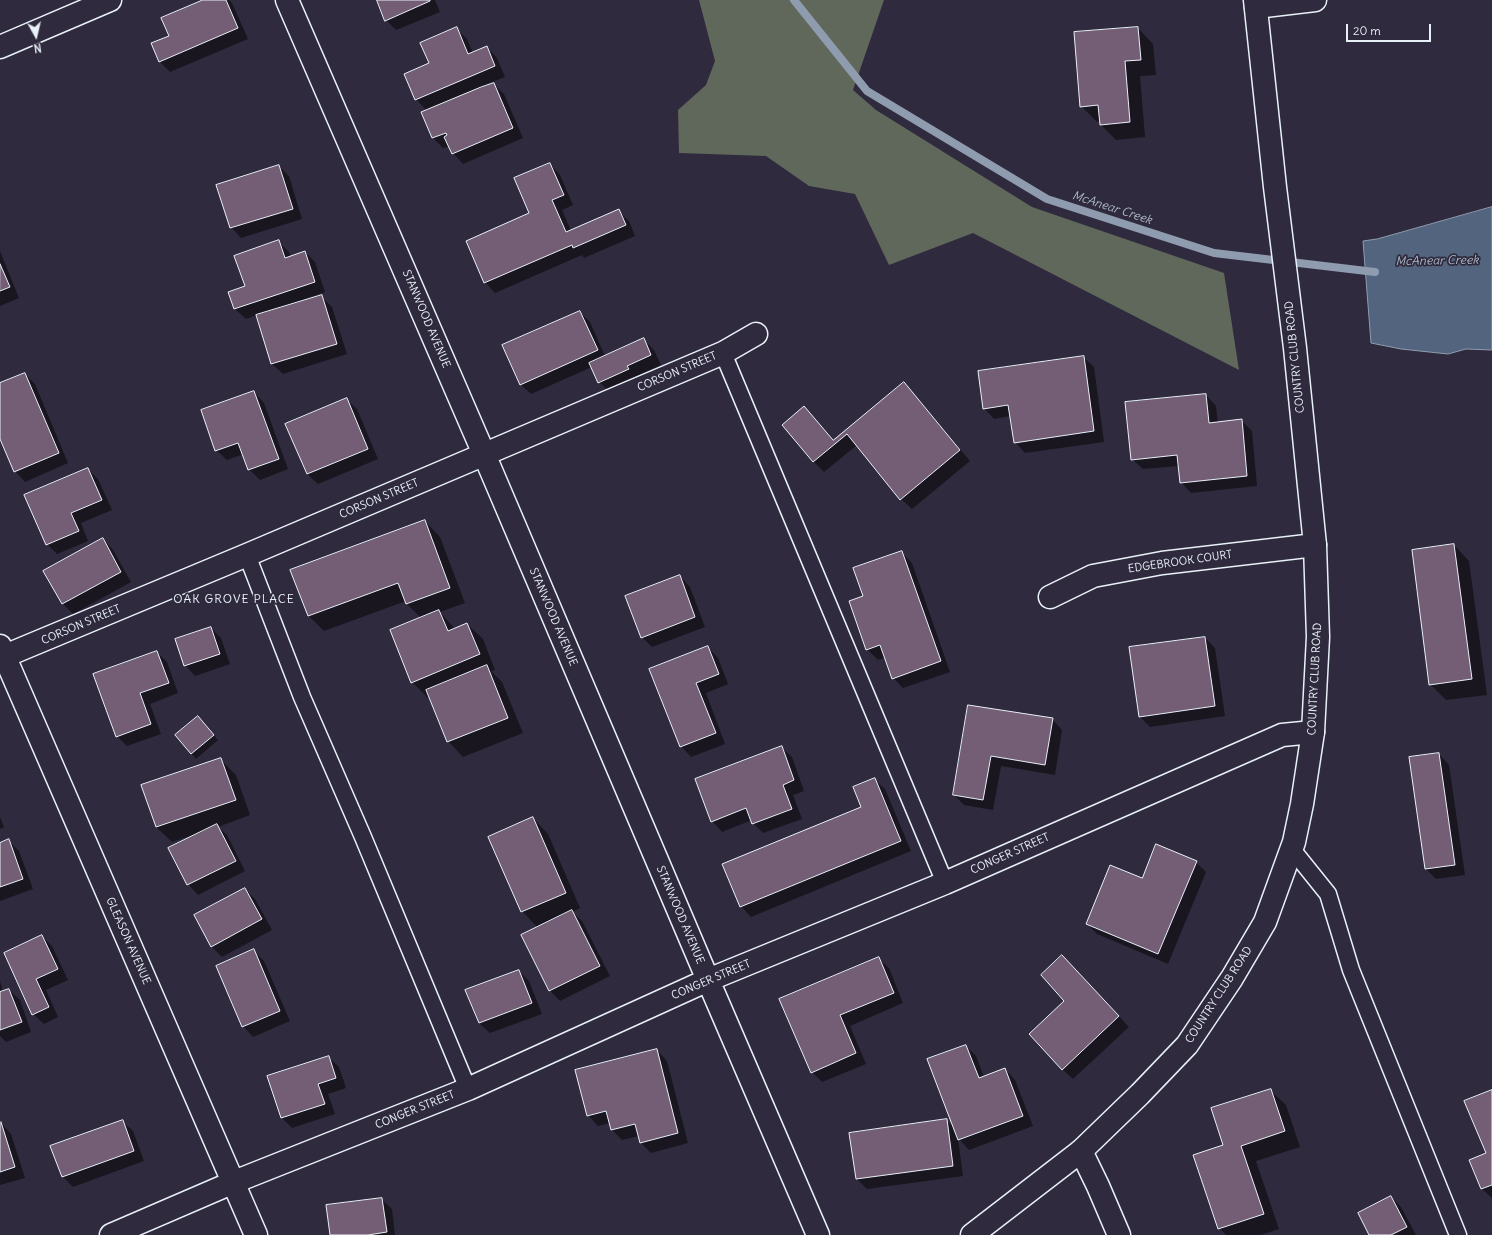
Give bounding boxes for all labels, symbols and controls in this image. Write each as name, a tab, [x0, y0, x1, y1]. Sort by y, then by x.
north arrow	[16, 16, 56, 56]
scale bar	[1348, 16, 1433, 42]
text: 20 m	[1353, 23, 1381, 38]
text: N	[33, 40, 42, 55]
water label: McAnear Creek	[1070, 188, 1154, 228]
water label: McAnear Creek	[1395, 253, 1479, 269]
street label: STANWOOD AVENUE	[399, 268, 453, 370]
street label: COUNTRY CLUB ROAD	[1283, 300, 1307, 414]
street label: CORSON STREET	[635, 349, 719, 395]
street label: CORSON STREET	[337, 476, 421, 522]
street label: EDGEBROOK COURT	[1127, 548, 1233, 576]
street label: STANWOOD AVENUE	[526, 566, 580, 668]
district label: OAK GROVE PLACE	[173, 593, 295, 607]
street label: CORSON STREET	[39, 602, 123, 648]
street label: COUNTRY CLUB ROAD	[1305, 622, 1325, 736]
street label: CONGER STREET	[969, 831, 1051, 877]
street label: STANWOOD AVENUE	[653, 864, 707, 966]
street label: GLEASON AVENUE	[103, 895, 153, 987]
street label: COUNTRY CLUB ROAD	[1183, 944, 1255, 1046]
street label: CONGER STREET	[669, 957, 753, 1003]
street label: CONGER STREET	[373, 1088, 457, 1132]

